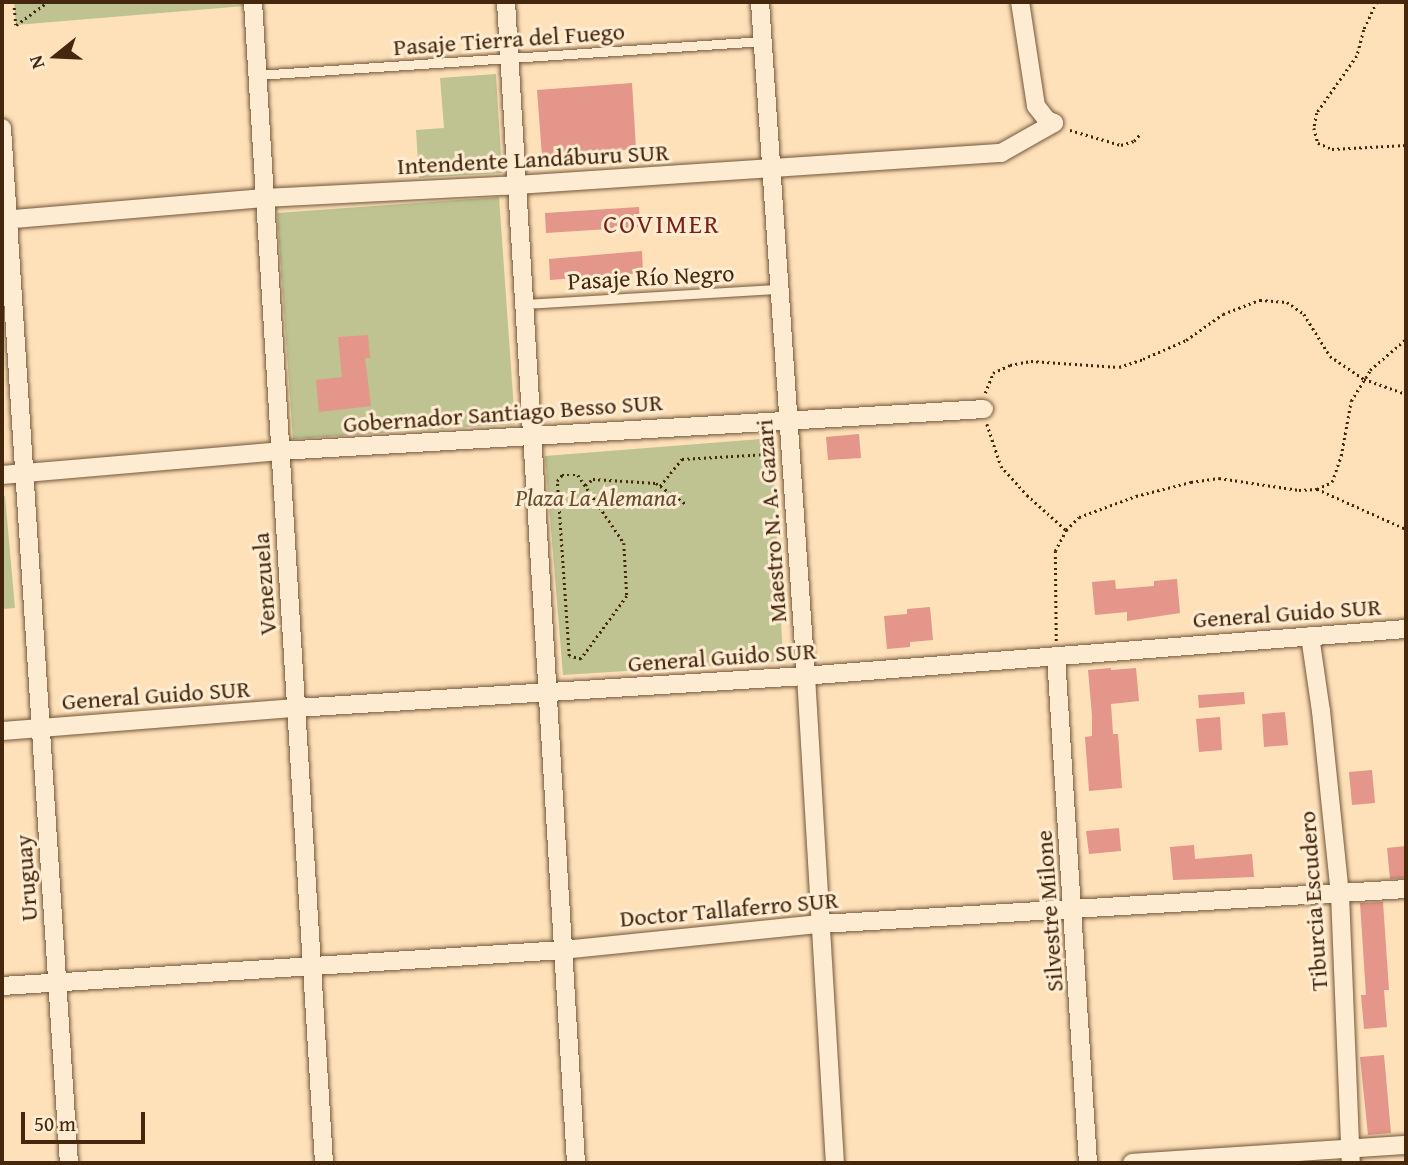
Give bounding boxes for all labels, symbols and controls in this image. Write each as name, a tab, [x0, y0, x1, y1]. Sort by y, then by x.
street label: Pasaje Tierra del Fuego	[392, 17, 626, 61]
north arrow	[21, 21, 91, 91]
text: N	[21, 52, 51, 73]
street label: Intendente Landáburu SUR	[396, 137, 670, 181]
district label: COVIMER	[604, 208, 720, 240]
street label: Pasaje Río Negro	[567, 258, 735, 296]
street label: Gobernador Santiago Besso SUR	[342, 387, 664, 439]
street label: Maestro N. A. Gazari	[750, 418, 792, 624]
park label: Plaza La Alemana	[515, 484, 677, 512]
street label: Venezuela	[246, 532, 282, 636]
street label: General Guido SUR	[1192, 592, 1382, 634]
street label: General Guido SUR	[627, 636, 817, 678]
street label: General Guido SUR	[61, 674, 251, 716]
street label: Tiburcia Escudero	[1292, 810, 1334, 992]
street label: Silvestre Milone	[1029, 829, 1069, 993]
street label: Uruguay	[9, 834, 43, 922]
street label: Doctor Tallaferro SUR	[619, 885, 839, 933]
scale bar	[24, 1098, 149, 1142]
text: 50 m	[34, 1108, 76, 1139]

